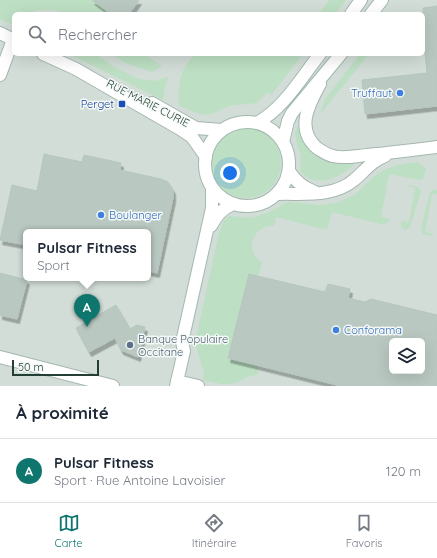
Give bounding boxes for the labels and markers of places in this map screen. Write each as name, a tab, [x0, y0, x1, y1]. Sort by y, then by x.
place label: Truffaut	[351, 86, 392, 100]
marker: Truffaut	[395, 88, 405, 98]
place label: Perget	[81, 97, 114, 111]
marker: Perget	[117, 99, 127, 109]
place label: Boulanger	[109, 208, 162, 222]
marker: Boulanger	[96, 210, 106, 220]
pin: A	[74, 294, 100, 327]
place label: Conforama	[344, 323, 402, 337]
marker: Conforama	[331, 325, 341, 335]
place label: Banque Populaire Occitane	[138, 332, 228, 359]
marker: Banque Populaire Occitane	[125, 340, 135, 350]

